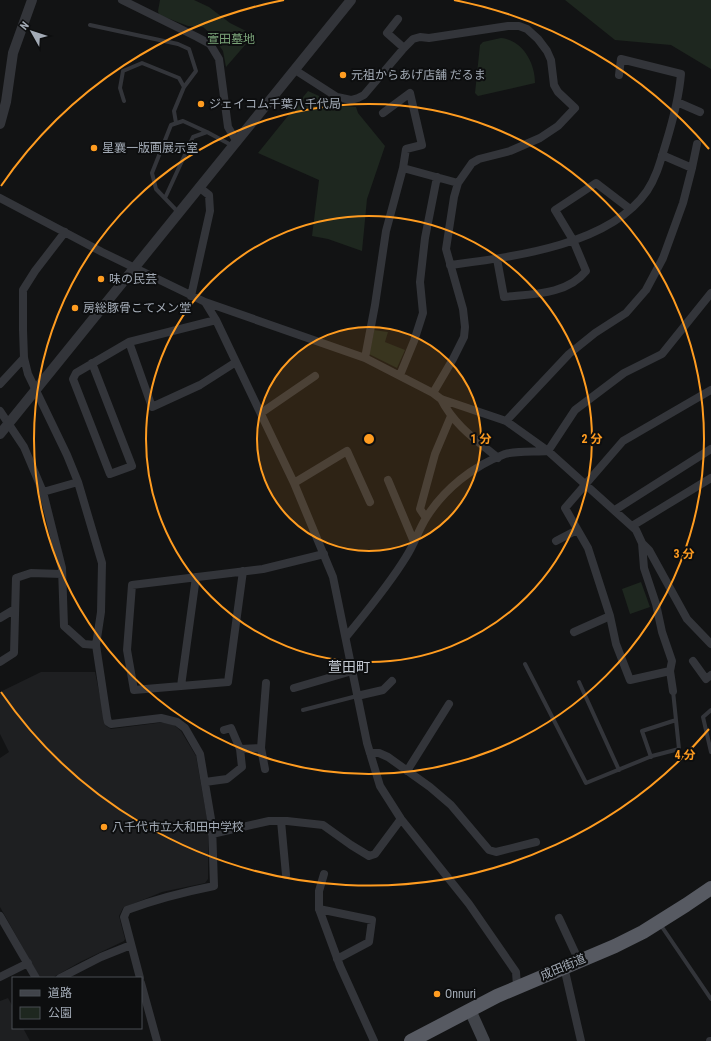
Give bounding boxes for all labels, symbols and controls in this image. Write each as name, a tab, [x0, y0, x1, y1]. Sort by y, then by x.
north arrow	[12, 12, 52, 52]
text: N	[17, 19, 32, 33]
park label: 萱田墓地	[207, 32, 255, 46]
place label: 元祖からあげ店舗 だるま	[351, 68, 486, 82]
marker: 元祖からあげ店舗 だるま	[338, 70, 348, 80]
place label: ジェイコム千葉八千代局	[209, 97, 341, 111]
marker: ジェイコム千葉八千代局	[196, 99, 206, 109]
place label: 星襄一版画展示室	[102, 141, 198, 155]
marker: 星襄一版画展示室	[89, 143, 99, 153]
place label: 味の民芸	[109, 272, 157, 286]
marker: 味の民芸	[96, 274, 106, 284]
place label: 房総豚骨こてメン堂	[83, 301, 191, 315]
marker: 房総豚骨こてメン堂	[70, 303, 80, 313]
centre of rings	[362, 432, 376, 446]
text: 1 分	[471, 432, 491, 446]
text: 2 分	[582, 432, 602, 446]
text: 3 分	[674, 547, 694, 561]
district label: 萱田町	[328, 659, 370, 675]
text: 4 分	[675, 748, 695, 762]
place label: 八千代市立大和田中学校	[112, 820, 244, 834]
marker: 八千代市立大和田中学校	[99, 822, 109, 832]
street label: 成田街道	[538, 951, 588, 983]
legend	[12, 977, 142, 1029]
text: 道路	[48, 986, 72, 1000]
place label: Onnuri	[445, 987, 476, 1001]
marker: Onnuri	[432, 989, 442, 999]
text: 公園	[48, 1006, 72, 1020]

